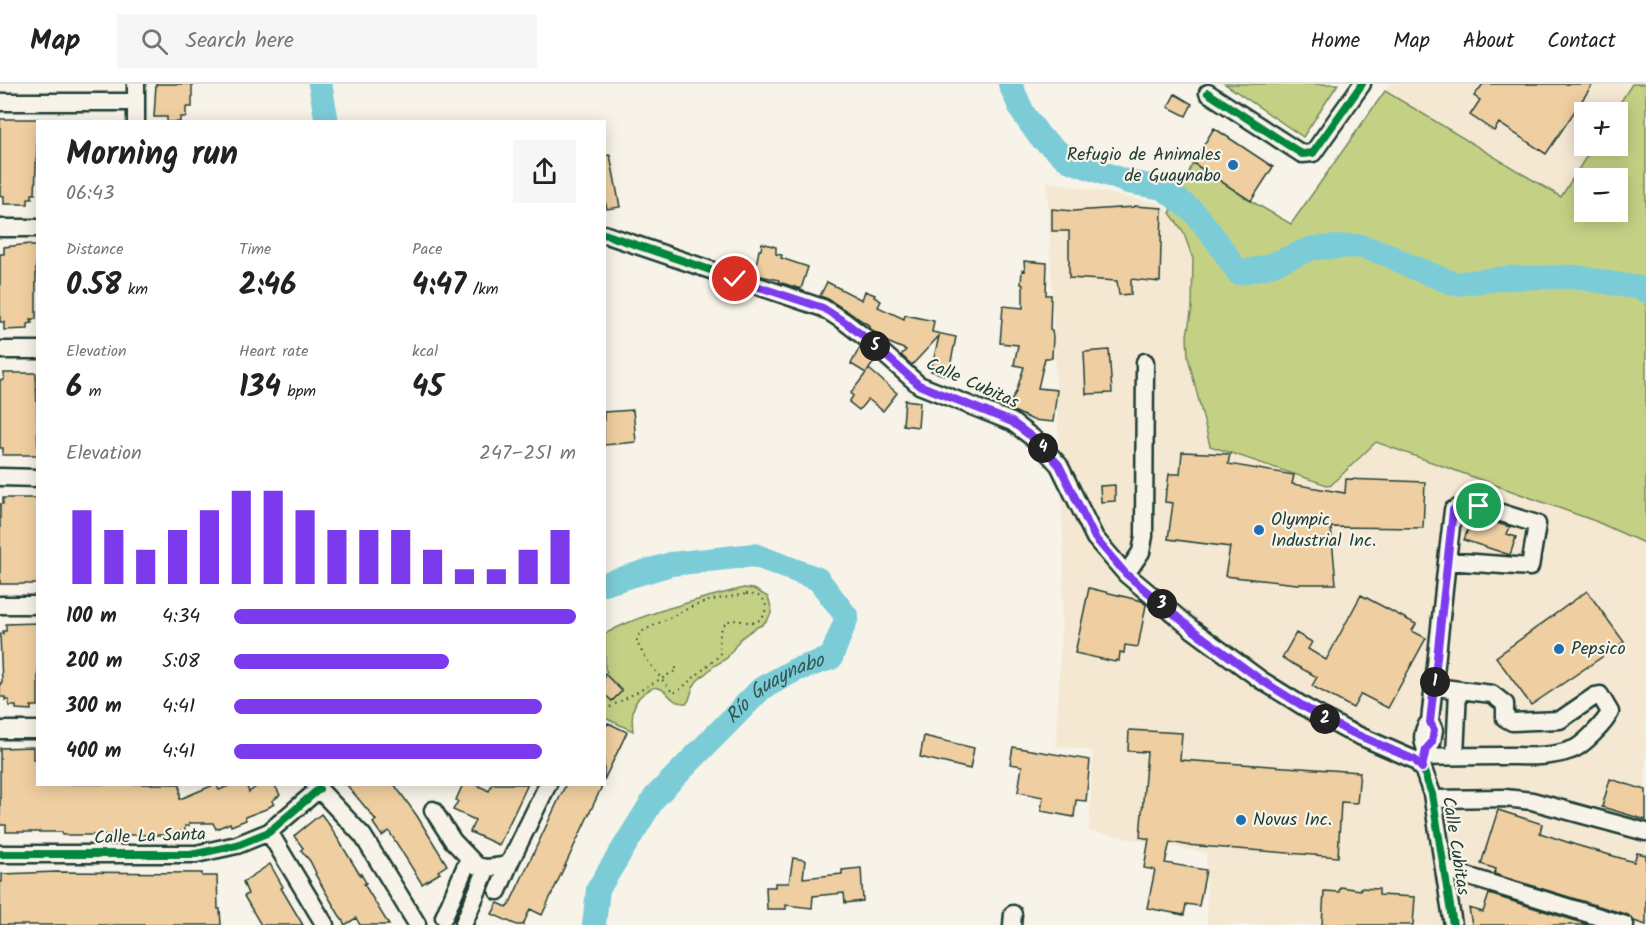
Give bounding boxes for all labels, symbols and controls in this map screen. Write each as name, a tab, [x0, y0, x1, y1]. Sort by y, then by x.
search box	[117, 14, 537, 68]
text: Map	[30, 19, 81, 64]
text: Search here	[186, 24, 294, 59]
icon: search	[138, 25, 171, 58]
text: Home	[1311, 25, 1360, 58]
text: Map	[1393, 25, 1430, 58]
text: About	[1463, 25, 1514, 58]
text: Contact	[1547, 25, 1616, 58]
map controls	[1574, 102, 1628, 222]
button: +	[1574, 102, 1628, 156]
text: Morning run	[66, 129, 238, 182]
button: share	[513, 140, 576, 203]
place label: Refugio de Animales de Guaynabo	[1067, 141, 1221, 191]
marker: Refugio de Animales de Guaynabo	[1226, 158, 1240, 172]
button: −	[1574, 168, 1628, 222]
text: 06:43	[66, 178, 114, 210]
text: Distance	[66, 237, 124, 262]
text: Time	[239, 237, 271, 262]
text: Pace	[412, 237, 443, 262]
pin	[709, 253, 760, 304]
text: 0.58	[66, 262, 121, 310]
text: 2:46	[239, 262, 296, 310]
text: 4:47	[412, 262, 466, 310]
icon: check	[718, 262, 751, 295]
text: km	[121, 277, 148, 302]
text: /km	[466, 277, 499, 302]
pin: 5	[860, 331, 890, 361]
text: 5	[871, 333, 879, 358]
text: Elevation	[66, 339, 127, 364]
text: Heart rate	[239, 339, 309, 364]
text: kcal	[412, 339, 438, 364]
street label: Calle Cubitas	[921, 350, 1024, 418]
text: 6	[66, 364, 82, 412]
text: 134	[239, 364, 281, 412]
text: 45	[412, 364, 444, 412]
text: m	[82, 379, 101, 404]
text: bpm	[281, 379, 316, 404]
pin: 4	[1028, 433, 1058, 463]
text: 4	[1039, 435, 1047, 460]
text: Elevation	[66, 438, 142, 470]
text: 247–251 m	[479, 438, 576, 470]
pin	[1453, 480, 1504, 531]
icon: arrive	[1462, 489, 1495, 522]
place label: Olympic Industrial Inc.	[1271, 506, 1376, 556]
marker: Olympic Industrial Inc.	[1252, 523, 1266, 537]
pin: 3	[1147, 589, 1177, 619]
text: 3	[1158, 591, 1166, 616]
text: 100 m	[66, 601, 117, 633]
text: 4:34	[162, 601, 200, 633]
place label: Pepsico	[1571, 635, 1626, 664]
marker: Pepsico	[1552, 642, 1566, 656]
water label: Río Guaynabo	[718, 645, 831, 732]
text: 200 m	[66, 646, 122, 678]
text: 5:08	[162, 646, 200, 678]
pin: 1	[1420, 667, 1450, 697]
text: 1	[1433, 669, 1437, 694]
text: 300 m	[66, 691, 122, 723]
text: 4:41	[162, 691, 195, 723]
pin: 2	[1310, 704, 1340, 734]
text: 2	[1320, 706, 1330, 731]
text: 400 m	[66, 736, 122, 768]
text: 4:41	[162, 736, 195, 768]
street label: Calle Cubitas	[1433, 795, 1477, 898]
place label: Novus Inc.	[1253, 806, 1332, 835]
marker: Novus Inc.	[1234, 813, 1248, 827]
street label: Calle La Santa	[94, 821, 206, 853]

